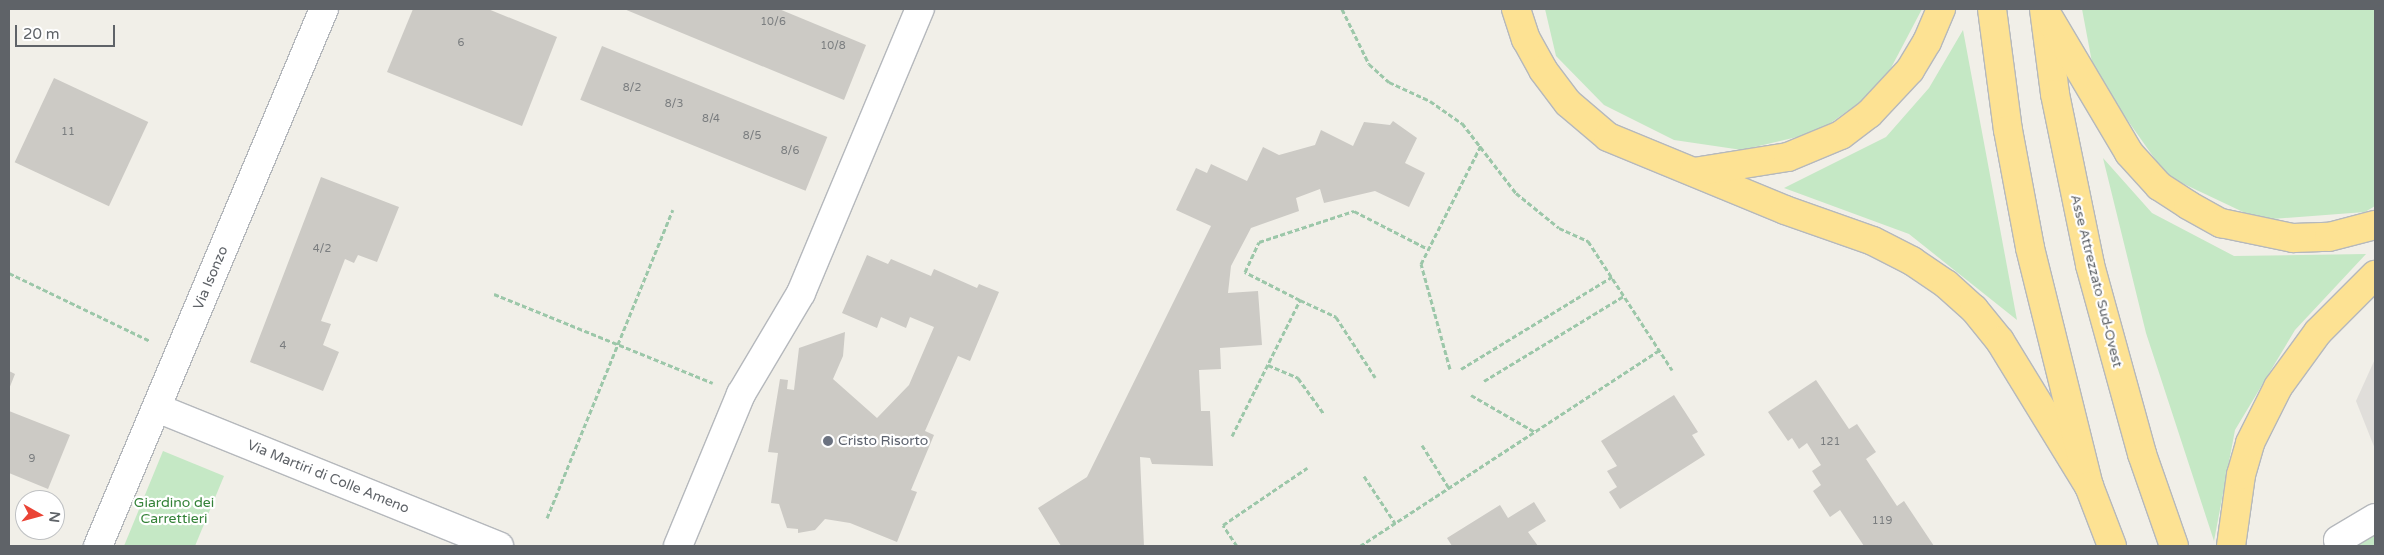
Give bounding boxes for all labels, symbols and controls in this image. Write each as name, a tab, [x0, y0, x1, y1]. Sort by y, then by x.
scale bar	[18, 15, 118, 47]
house number: 10/6	[760, 15, 786, 29]
text: 20 m	[23, 25, 60, 43]
house number: 6	[458, 36, 464, 50]
house number: 10/8	[820, 39, 846, 53]
house number: 8/2	[623, 81, 641, 95]
house number: 8/3	[665, 97, 683, 111]
house number: 8/4	[702, 112, 720, 126]
house number: 11	[61, 125, 75, 139]
house number: 8/5	[743, 129, 761, 143]
house number: 8/6	[781, 144, 799, 158]
street label: Asse Attrezzato Sud-Ovest	[2066, 193, 2126, 369]
house number: 4/2	[313, 242, 331, 256]
street label: Via Isonzo	[190, 244, 232, 312]
house number: 4	[280, 339, 286, 353]
place label: Cristo Risorto	[838, 433, 928, 449]
marker: Cristo Risorto	[822, 435, 834, 447]
house number: 121	[1820, 435, 1840, 449]
street label: Via Martiri di Colle Ameno	[244, 437, 412, 517]
house number: 9	[29, 452, 35, 466]
north arrow	[15, 490, 65, 540]
park label: Giardino dei Carrettieri	[134, 495, 214, 528]
text: N	[45, 510, 64, 523]
house number: 119	[1872, 514, 1892, 528]

